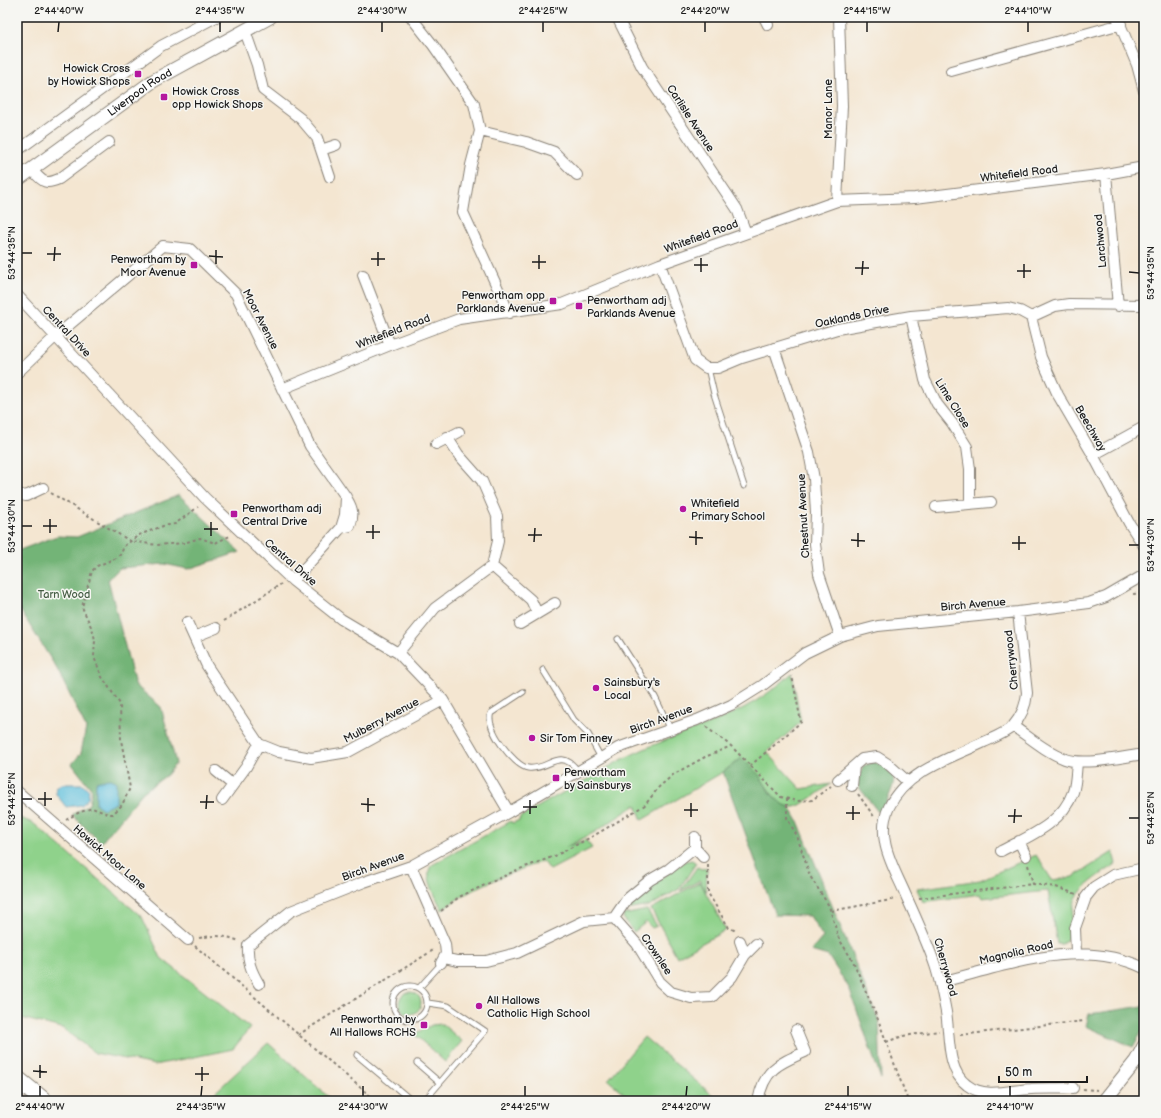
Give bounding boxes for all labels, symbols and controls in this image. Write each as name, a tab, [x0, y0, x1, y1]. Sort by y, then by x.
text: 2°44'40"W	[34, 5, 84, 17]
text: 2°44'35"W	[195, 5, 245, 17]
text: 2°44'30"W	[357, 5, 407, 17]
text: 2°44'25"W	[518, 5, 568, 17]
text: 2°44'20"W	[680, 5, 730, 17]
text: 2°44'15"W	[843, 5, 891, 17]
text: 2°44'10"W	[1004, 5, 1052, 17]
place label: Howick Cross by Howick Shops	[48, 62, 131, 88]
street label: Liverpool Road	[105, 66, 174, 119]
marker: Howick Cross by Howick Shops	[133, 69, 143, 79]
street label: Manor Lane	[822, 78, 835, 139]
street label: Carlisle Avenue	[664, 82, 717, 155]
place label: Howick Cross opp Howick Shops	[172, 85, 264, 111]
marker: Howick Cross opp Howick Shops	[159, 92, 169, 102]
street label: Whitefield Road	[980, 162, 1059, 185]
street label: Larchwood	[1092, 214, 1109, 268]
street label: Whitefield Road	[662, 217, 740, 256]
text: 53°44'35"N	[6, 226, 18, 280]
text: 53°44'35"N	[1145, 246, 1157, 300]
place label: Penwortham by Moor Avenue	[110, 253, 186, 279]
marker: Penwortham by Moor Avenue	[189, 260, 199, 270]
street label: Moor Avenue	[240, 287, 282, 352]
place label: Penwortham opp Parklands Avenue	[456, 289, 545, 315]
place label: Penwortham adj Parklands Avenue	[587, 294, 676, 320]
marker: Penwortham opp Parklands Avenue	[548, 296, 558, 306]
marker: Penwortham adj Parklands Avenue	[574, 301, 584, 311]
street label: Oaklands Drive	[814, 302, 891, 331]
street label: Central Drive	[40, 303, 94, 360]
street label: Whitefield Road	[354, 311, 432, 352]
street label: Lime Close	[932, 376, 973, 431]
street label: Beechway	[1072, 403, 1109, 454]
street label: Chestnut Avenue	[795, 473, 812, 559]
place label: Whitefield Primary School	[691, 497, 765, 523]
text: 53°44'30"N	[6, 499, 18, 553]
place label: Penwortham adj Central Drive	[242, 502, 322, 528]
marker: Whitefield Primary School	[678, 504, 688, 514]
marker: Penwortham adj Central Drive	[229, 509, 239, 519]
text: 53°44'30"N	[1145, 518, 1157, 572]
street label: Central Drive	[262, 536, 320, 589]
park label: Tarn Wood	[38, 588, 90, 601]
street label: Birch Avenue	[940, 595, 1007, 614]
street label: Cherrywood	[1002, 629, 1021, 690]
place label: Sainsbury's Local	[604, 676, 661, 702]
marker: Sainsbury's Local	[591, 683, 601, 693]
street label: Mulberry Avenue	[341, 695, 422, 746]
street label: Birch Avenue	[628, 702, 695, 737]
place label: Sir Tom Finney	[540, 732, 613, 745]
marker: Sir Tom Finney	[527, 733, 537, 743]
place label: Penwortham by Sainsburys	[564, 766, 632, 792]
text: 53°44'25"N	[6, 772, 18, 826]
marker: Penwortham by Sainsburys	[551, 773, 561, 783]
text: 53°44'25"N	[1145, 791, 1157, 845]
street label: Howick Moor Lane	[71, 822, 149, 893]
street label: Birch Avenue	[340, 849, 407, 884]
street label: Crownlee	[638, 931, 675, 978]
street label: Cherrywood	[931, 937, 960, 998]
street label: Magnolia Road	[978, 938, 1054, 967]
place label: All Hallows Catholic High School	[487, 994, 590, 1020]
marker: All Hallows Catholic High School	[474, 1001, 484, 1011]
place label: Penwortham by All Hallows RCHS	[330, 1013, 416, 1039]
marker: Penwortham by All Hallows RCHS	[419, 1020, 429, 1030]
scale bar	[999, 1058, 1087, 1084]
text: 50 m	[1005, 1065, 1032, 1080]
text: 2°44'40"W	[15, 1101, 65, 1113]
text: 2°44'35"W	[176, 1101, 226, 1113]
text: 2°44'30"W	[338, 1101, 388, 1113]
text: 2°44'25"W	[500, 1101, 550, 1113]
text: 2°44'20"W	[661, 1101, 711, 1113]
text: 2°44'15"W	[824, 1101, 872, 1113]
text: 2°44'10"W	[986, 1101, 1034, 1113]

